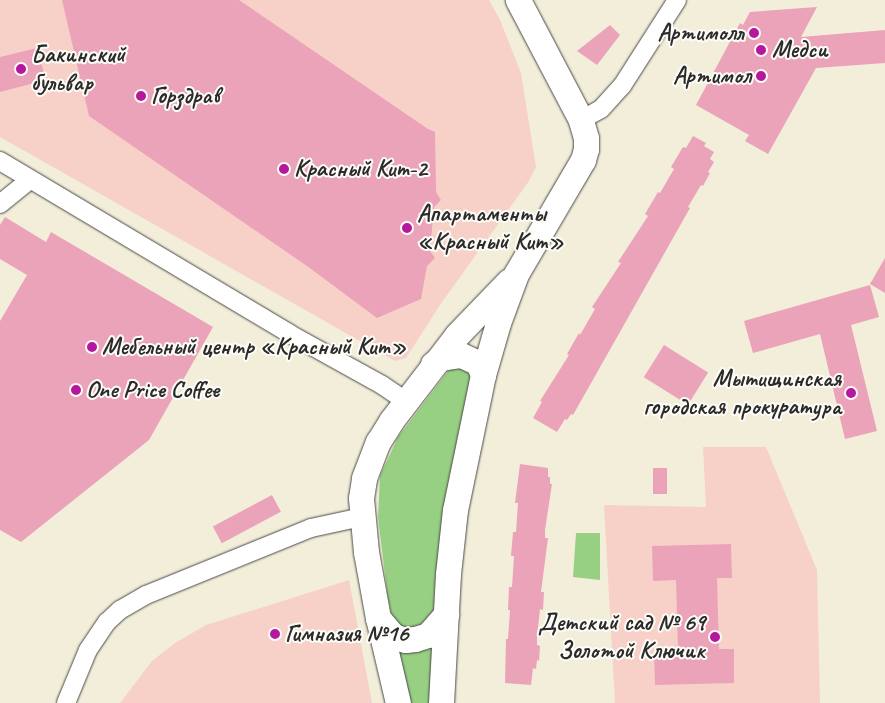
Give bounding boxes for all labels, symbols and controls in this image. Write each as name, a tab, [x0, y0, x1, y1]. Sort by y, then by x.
place label: Артимолл	[658, 19, 744, 47]
marker: Артимолл	[748, 27, 760, 39]
place label: Медси	[772, 36, 828, 64]
place label: Бакинский бульвар	[31, 41, 125, 97]
marker: Медси	[754, 43, 768, 57]
place label: Артимол	[673, 62, 751, 90]
marker: Бакинский бульвар	[15, 63, 27, 75]
marker: Артимол	[755, 70, 767, 82]
place label: Горздрав	[151, 82, 220, 110]
marker: Горздрав	[135, 90, 147, 102]
place label: Красный Кит-2	[294, 155, 427, 183]
marker: Красный Кит-2	[278, 163, 290, 175]
place label: Апартаменты «Красный Кит»	[417, 200, 564, 256]
marker: Апартаменты «Красный Кит»	[401, 222, 413, 234]
place label: Мебельный центр «Красный Кит»	[102, 333, 406, 361]
marker: Мебельный центр «Красный Кит»	[86, 341, 98, 353]
place label: Мытищинская городская прокуратура	[641, 365, 841, 421]
place label: One Price Coffee	[86, 376, 218, 404]
marker: One Price Coffee	[70, 384, 82, 396]
marker: Мытищинская городская прокуратура	[845, 387, 857, 399]
place label: Детский сад № 69 Золотой Ключик	[538, 609, 705, 665]
place label: Гимназия №16	[285, 620, 408, 648]
marker: Гимназия №16	[269, 628, 281, 640]
marker: Детский сад № 69 Золотой Ключик	[709, 631, 721, 643]

